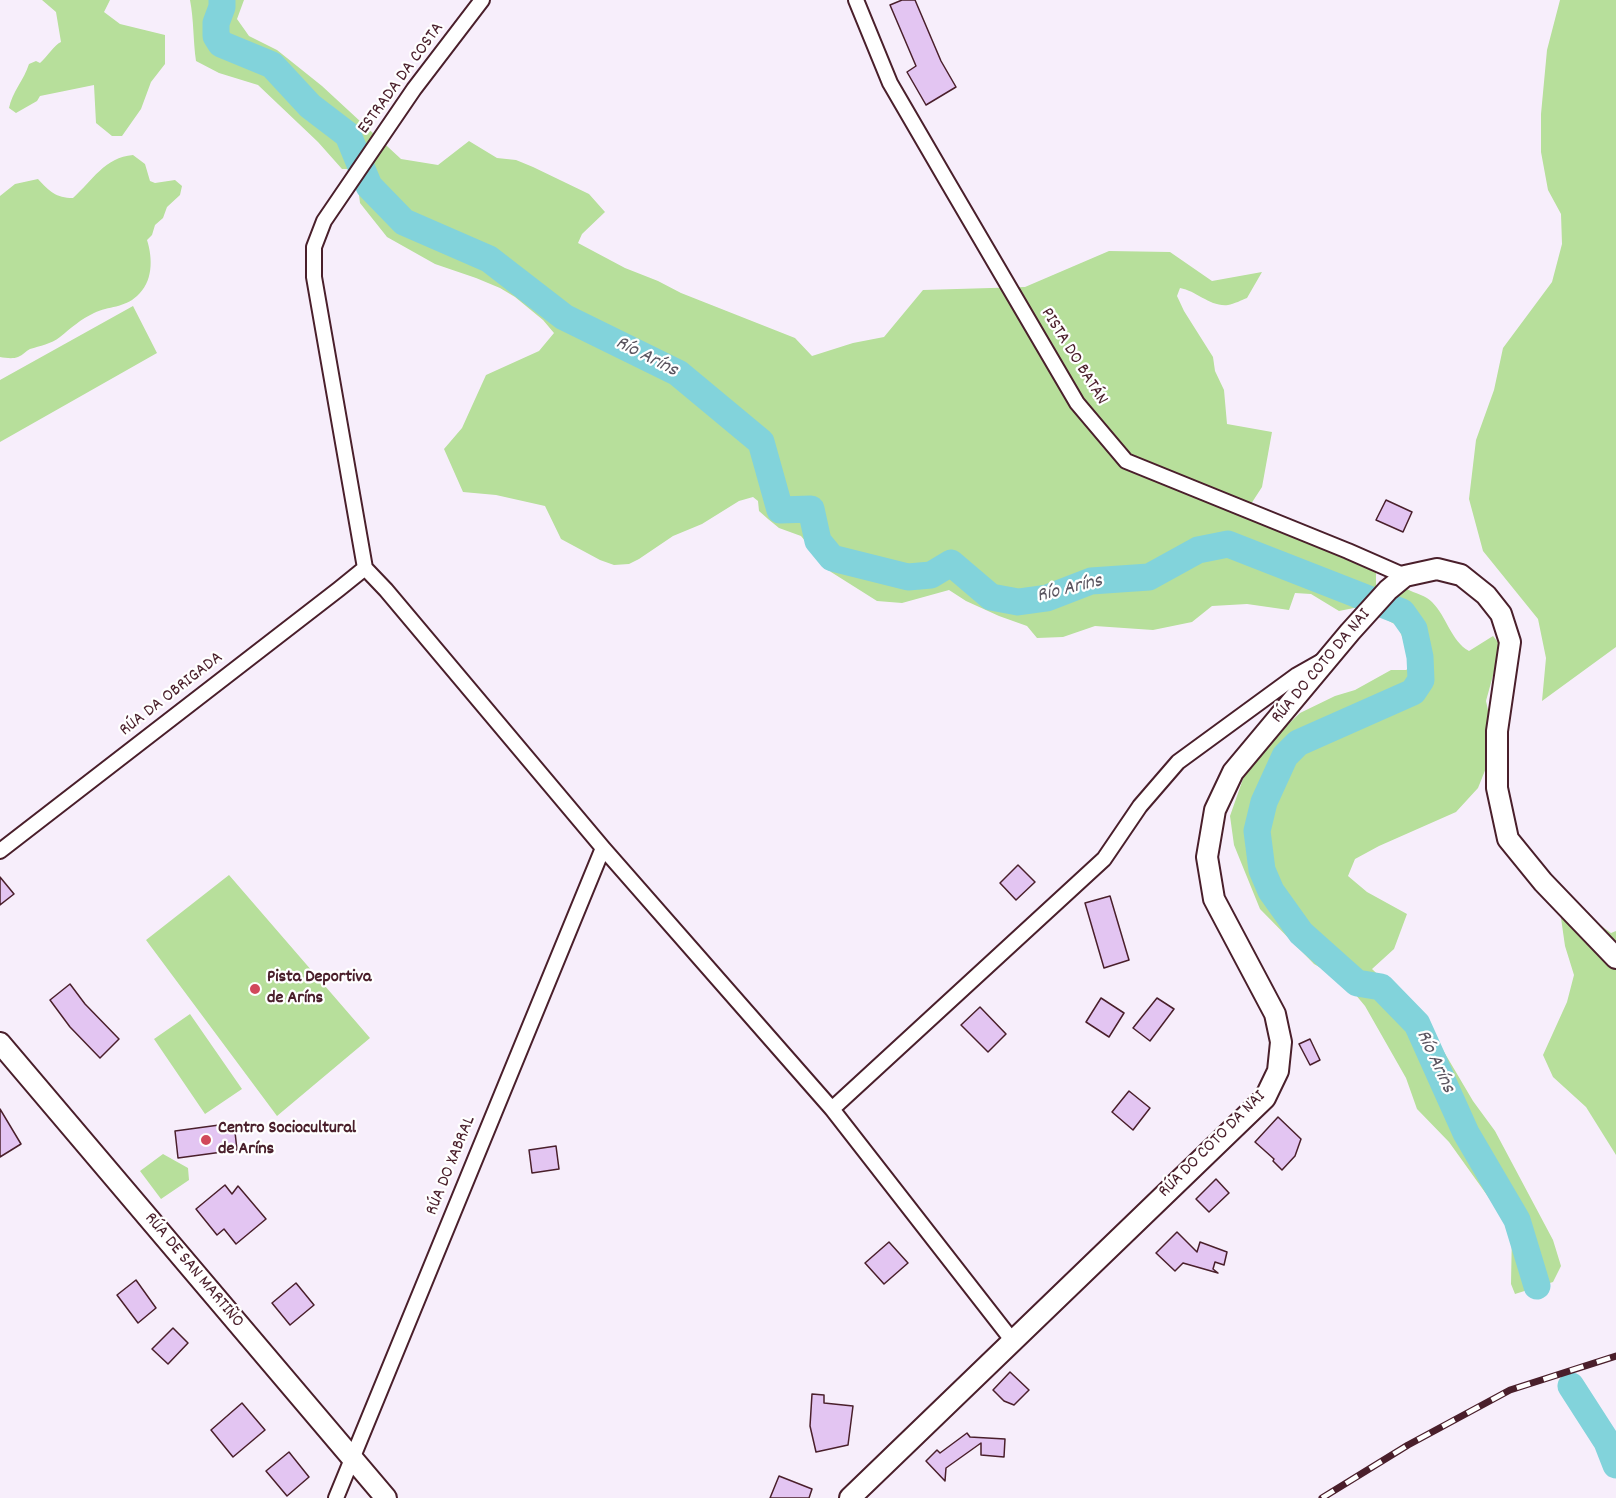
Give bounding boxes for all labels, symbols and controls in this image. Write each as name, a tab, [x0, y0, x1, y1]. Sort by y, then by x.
street label: ESTRADA DA COSTA	[354, 19, 450, 139]
street label: PISTA DO BATÁN	[1035, 304, 1111, 410]
water label: Río Aríns	[611, 332, 681, 384]
water label: Río Aríns	[1035, 570, 1105, 610]
street label: RÚA DO COTO DA NAI	[1268, 605, 1376, 729]
street label: RÚA DA OBRIGADA	[116, 648, 228, 742]
place label: Pista Deportiva de Aríns	[267, 968, 371, 1010]
marker: Pista Deportiva de Aríns	[248, 982, 262, 996]
water label: Río Aríns	[1409, 1027, 1459, 1097]
street label: RÚA DO COTO DA NAI	[1155, 1087, 1271, 1203]
street label: RÚA DO XABRAL	[422, 1113, 482, 1219]
place label: Centro Sociocultural de Aríns	[218, 1119, 356, 1162]
marker: Centro Sociocultural de Aríns	[199, 1133, 213, 1147]
street label: RÚA DE SAN MARTIÑO	[139, 1209, 247, 1333]

